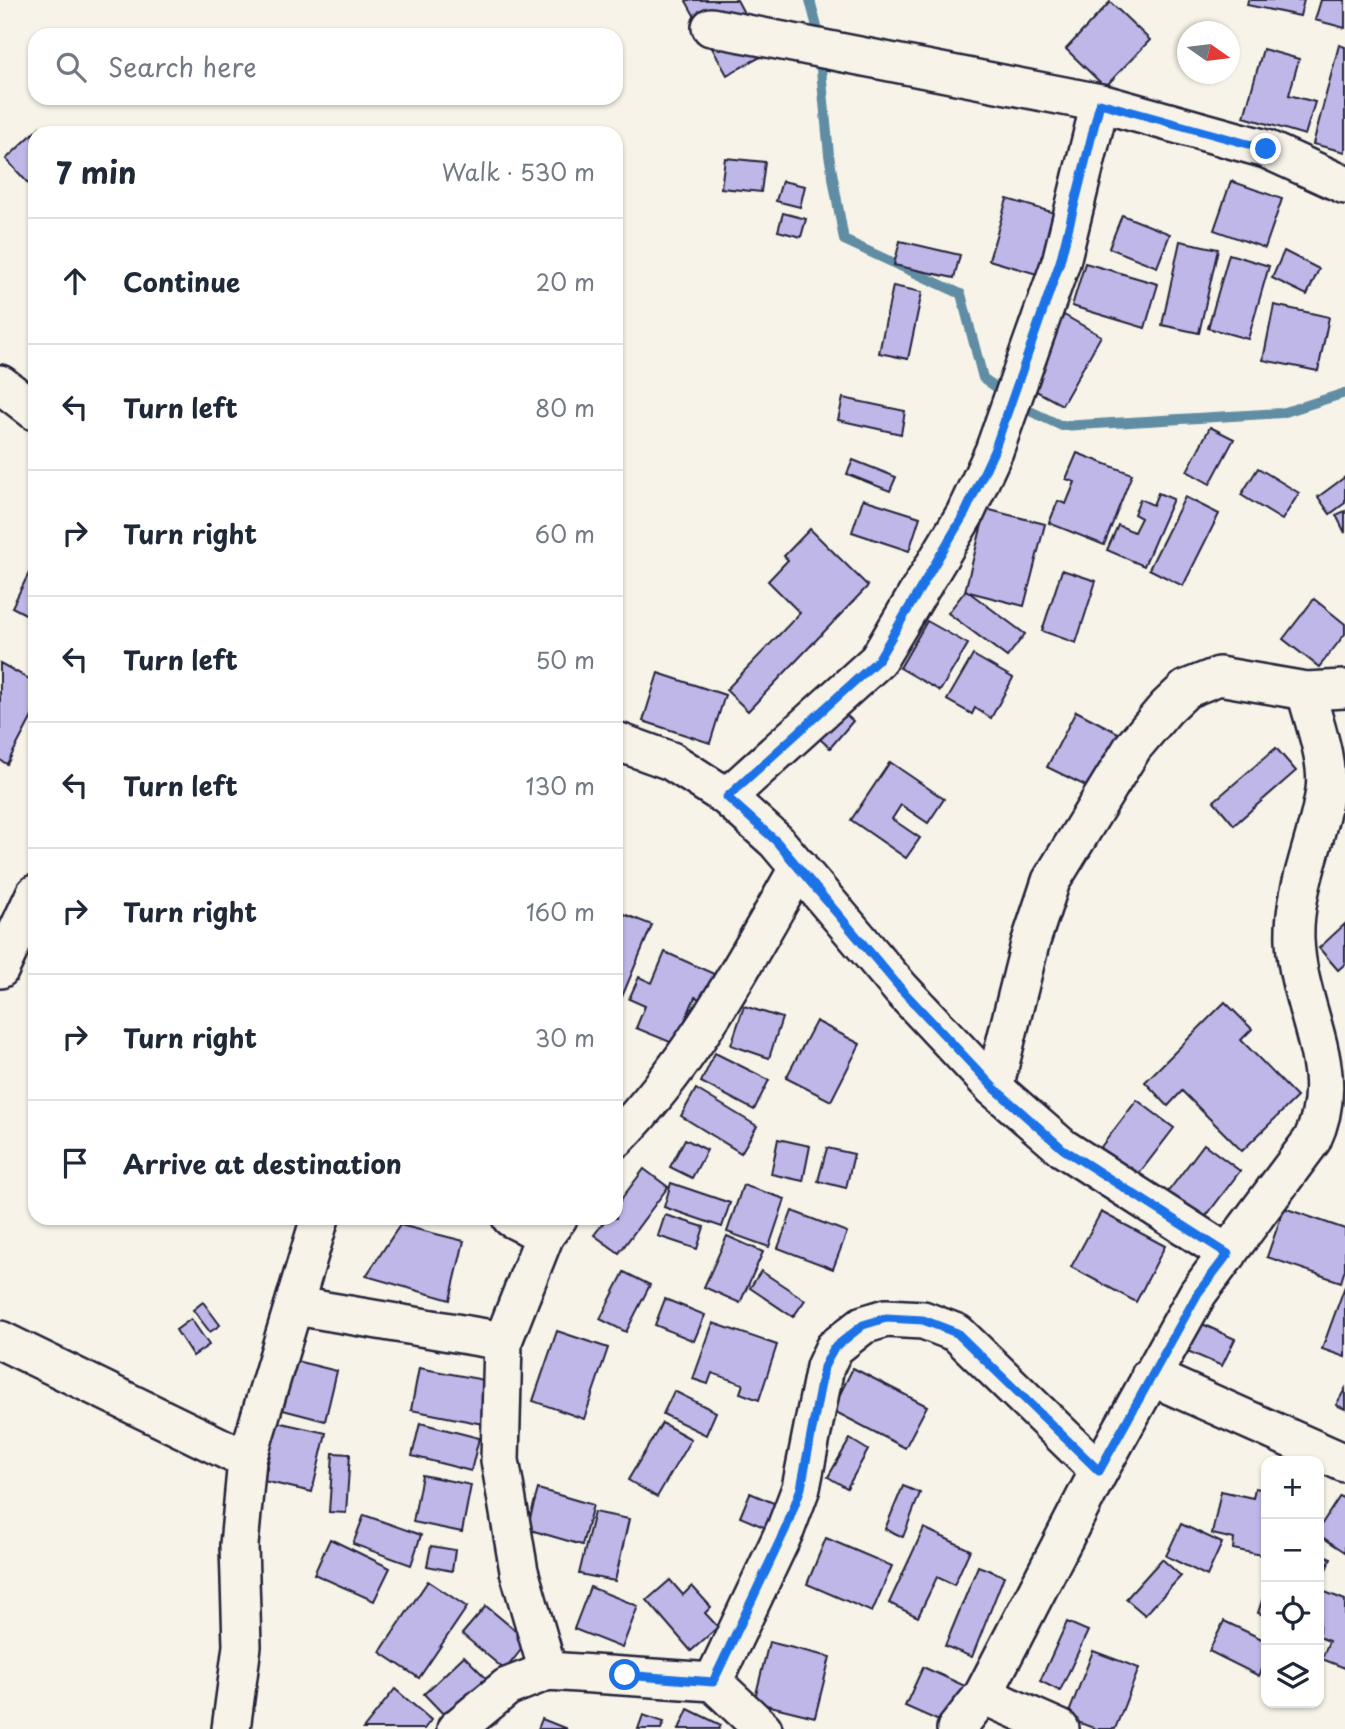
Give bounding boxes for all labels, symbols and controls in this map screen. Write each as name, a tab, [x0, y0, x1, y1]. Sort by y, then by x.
north arrow	[1177, 21, 1240, 84]
search box	[28, 28, 623, 105]
text: Search here	[108, 47, 257, 86]
icon: search	[52, 48, 90, 86]
route end	[1250, 133, 1281, 164]
text: 7 min	[56, 149, 137, 194]
text: Walk · 530 m	[442, 154, 595, 189]
icon: ahead	[56, 262, 94, 300]
text: Continue	[123, 262, 240, 301]
text: 20 m	[536, 264, 595, 299]
icon: left	[56, 388, 94, 426]
text: Turn left	[123, 388, 238, 427]
text: 80 m	[535, 390, 595, 425]
icon: right	[56, 514, 94, 552]
text: Turn right	[123, 514, 257, 553]
text: 60 m	[535, 516, 595, 551]
icon: left	[56, 640, 94, 678]
text: Turn left	[123, 640, 238, 679]
text: 50 m	[535, 642, 595, 677]
icon: left	[56, 766, 94, 804]
text: Turn left	[123, 766, 238, 805]
text: 130 m	[525, 768, 595, 803]
icon: right	[56, 892, 94, 930]
text: Turn right	[123, 892, 257, 931]
text: 160 m	[526, 894, 595, 929]
icon: right	[56, 1018, 94, 1056]
text: Turn right	[123, 1018, 257, 1057]
text: 30 m	[534, 1020, 595, 1055]
icon: arrive	[56, 1144, 94, 1182]
text: Arrive at destination	[123, 1144, 402, 1183]
map controls	[1261, 1456, 1324, 1708]
button: +	[1261, 1456, 1324, 1519]
button: −	[1261, 1519, 1324, 1582]
button: locate	[1261, 1582, 1324, 1645]
button: layers	[1261, 1645, 1324, 1708]
route start	[609, 1659, 640, 1690]

